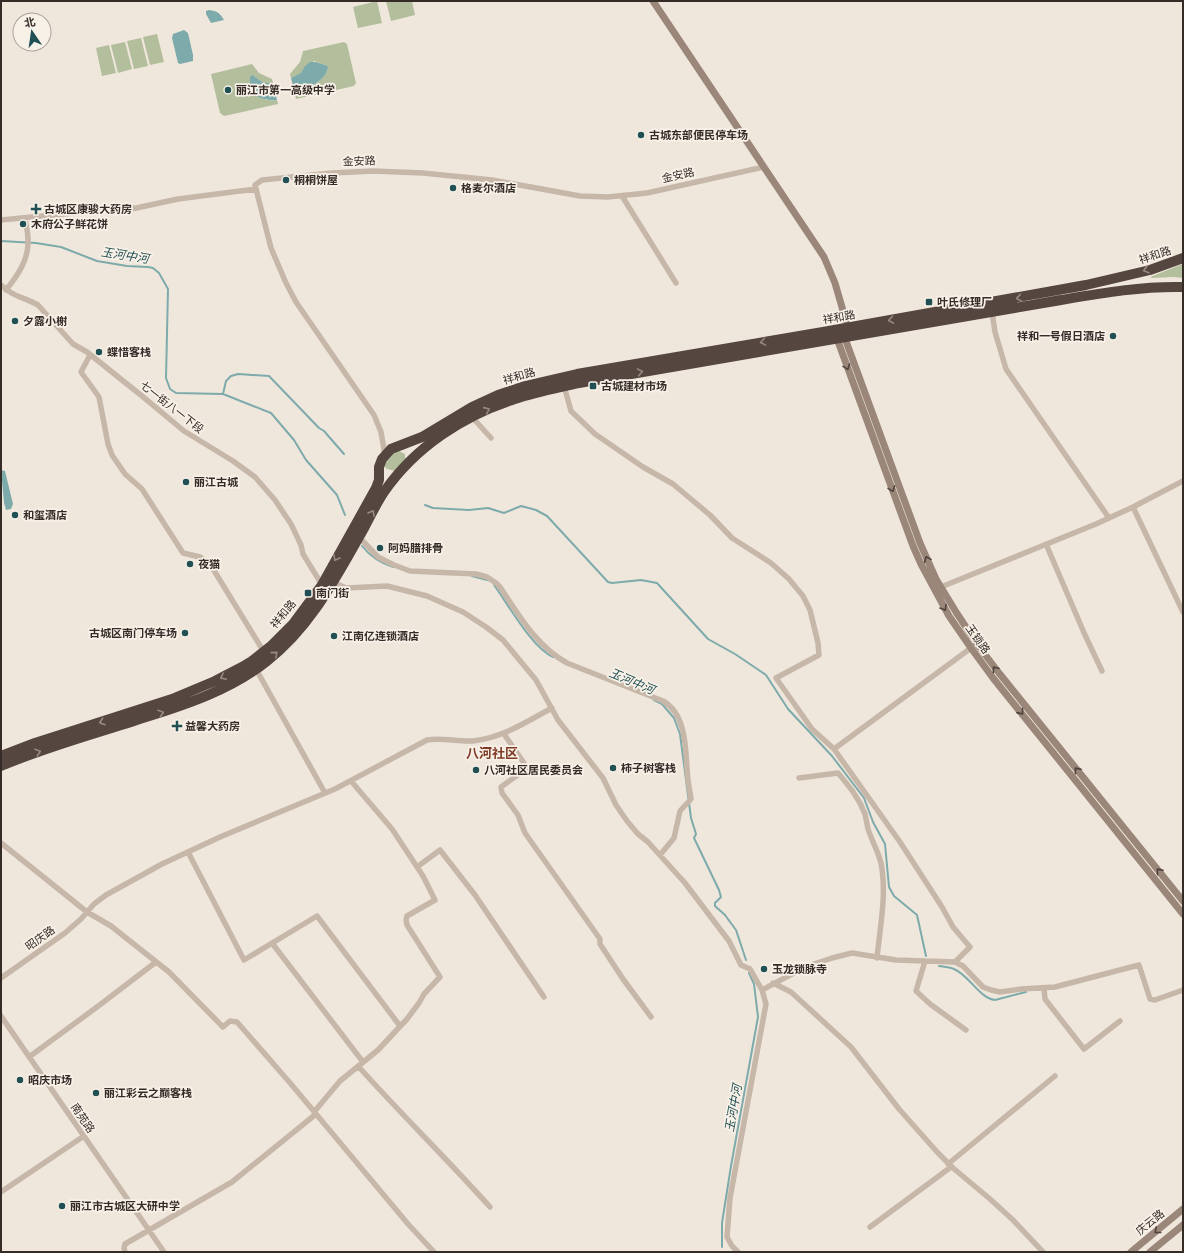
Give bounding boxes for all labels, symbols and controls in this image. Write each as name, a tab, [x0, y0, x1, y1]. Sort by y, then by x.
north arrow	[12, 12, 52, 52]
text: 北	[23, 14, 37, 30]
place label: 丽江市第一高级中学	[236, 83, 335, 97]
marker: 丽江市第一高级中学	[223, 85, 233, 95]
place label: 古城东部便民停车场	[649, 128, 748, 142]
marker: 古城东部便民停车场	[636, 130, 646, 140]
street label: 金安路	[342, 153, 376, 169]
street label: 金安路	[660, 164, 696, 186]
place label: 桐桐饼屋	[294, 173, 338, 187]
marker: 桐桐饼屋	[281, 175, 291, 185]
place label: 格麦尔酒店	[461, 181, 516, 195]
marker: 格麦尔酒店	[448, 183, 458, 193]
place label: 古城区康骏大药房	[44, 202, 132, 216]
marker: 古城区康骏大药房	[31, 204, 41, 214]
place label: 木府公子鲜花饼	[31, 217, 108, 231]
marker: 木府公子鲜花饼	[18, 219, 28, 229]
street label: 祥和路	[1137, 243, 1173, 267]
water label: 玉河中河	[100, 244, 152, 266]
one-way arrow	[1143, 266, 1149, 274]
one-way arrow	[1016, 293, 1022, 301]
place label: 叶氏修理厂	[937, 295, 992, 309]
marker: 叶氏修理厂	[924, 297, 934, 307]
street label: 祥和路	[822, 307, 856, 327]
place label: 夕露小榭	[23, 314, 67, 328]
one-way arrow	[888, 315, 894, 324]
marker: 夕露小榭	[10, 316, 20, 326]
place label: 祥和一号假日酒店	[1017, 329, 1105, 343]
marker: 祥和一号假日酒店	[1108, 331, 1118, 341]
one-way arrow	[760, 337, 766, 346]
place label: 蝶惜客栈	[107, 345, 151, 359]
marker: 蝶惜客栈	[94, 347, 104, 357]
one-way arrow	[842, 363, 850, 370]
street label: 祥和路	[501, 365, 537, 387]
one-way arrow	[637, 368, 644, 377]
street label: 七一街八一下段	[137, 378, 207, 436]
place label: 古城建材市场	[601, 379, 667, 393]
marker: 古城建材市场	[588, 381, 598, 391]
one-way arrow	[484, 406, 491, 414]
place label: 丽江古城	[194, 475, 239, 489]
marker: 丽江古城	[181, 477, 191, 487]
one-way arrow	[887, 485, 895, 492]
place label: 和玺酒店	[23, 508, 67, 522]
marker: 和玺酒店	[10, 510, 20, 520]
one-way arrow	[368, 510, 375, 517]
place label: 阿妈腊排骨	[388, 541, 443, 555]
marker: 阿妈腊排骨	[375, 543, 385, 553]
one-way arrow	[334, 554, 341, 562]
one-way arrow	[924, 555, 932, 563]
place label: 夜猫	[198, 557, 220, 571]
marker: 夜猫	[185, 559, 195, 569]
place label: 南门街	[316, 586, 349, 600]
marker: 南门街	[303, 588, 313, 598]
street label: 祥和路	[267, 597, 299, 631]
one-way arrow	[939, 604, 946, 611]
street label: 玉锁路	[963, 621, 993, 657]
place label: 古城区南门停车场	[89, 626, 177, 640]
marker: 古城区南门停车场	[180, 628, 190, 638]
place label: 江南亿连锁酒店	[342, 629, 419, 643]
marker: 江南亿连锁酒店	[329, 631, 339, 641]
one-way arrow	[271, 652, 278, 659]
water label: 玉河中河	[607, 665, 659, 698]
one-way arrow	[993, 666, 1000, 673]
one-way arrow	[220, 672, 228, 680]
one-way arrow	[1016, 708, 1023, 715]
one-way arrow	[158, 709, 165, 717]
one-way arrow	[98, 717, 105, 726]
place label: 益馨大药房	[185, 719, 240, 733]
marker: 益馨大药房	[172, 721, 182, 731]
district label: 八河社区	[466, 745, 518, 762]
one-way arrow	[34, 749, 41, 757]
place label: 柿子树客栈	[621, 761, 676, 775]
place label: 八河社区居民委员会	[484, 763, 583, 777]
marker: 柿子树客栈	[608, 763, 618, 773]
marker: 八河社区居民委员会	[471, 765, 481, 775]
one-way arrow	[1075, 767, 1082, 774]
one-way arrow	[1156, 869, 1163, 876]
street label: 昭庆路	[22, 923, 58, 953]
place label: 玉龙锁脉寺	[772, 962, 827, 976]
marker: 玉龙锁脉寺	[759, 964, 769, 974]
place label: 昭庆市场	[28, 1073, 72, 1087]
marker: 昭庆市场	[15, 1075, 25, 1085]
water label: 玉河中河	[721, 1081, 745, 1133]
place label: 丽江彩云之巅客栈	[104, 1086, 192, 1100]
marker: 丽江彩云之巅客栈	[91, 1088, 101, 1098]
street label: 南苑路	[68, 1100, 98, 1136]
place label: 丽江市古城区大研中学	[70, 1199, 180, 1213]
marker: 丽江市古城区大研中学	[57, 1201, 67, 1211]
street label: 庆云路	[1133, 1206, 1167, 1238]
one-way arrow	[1154, 1226, 1161, 1233]

